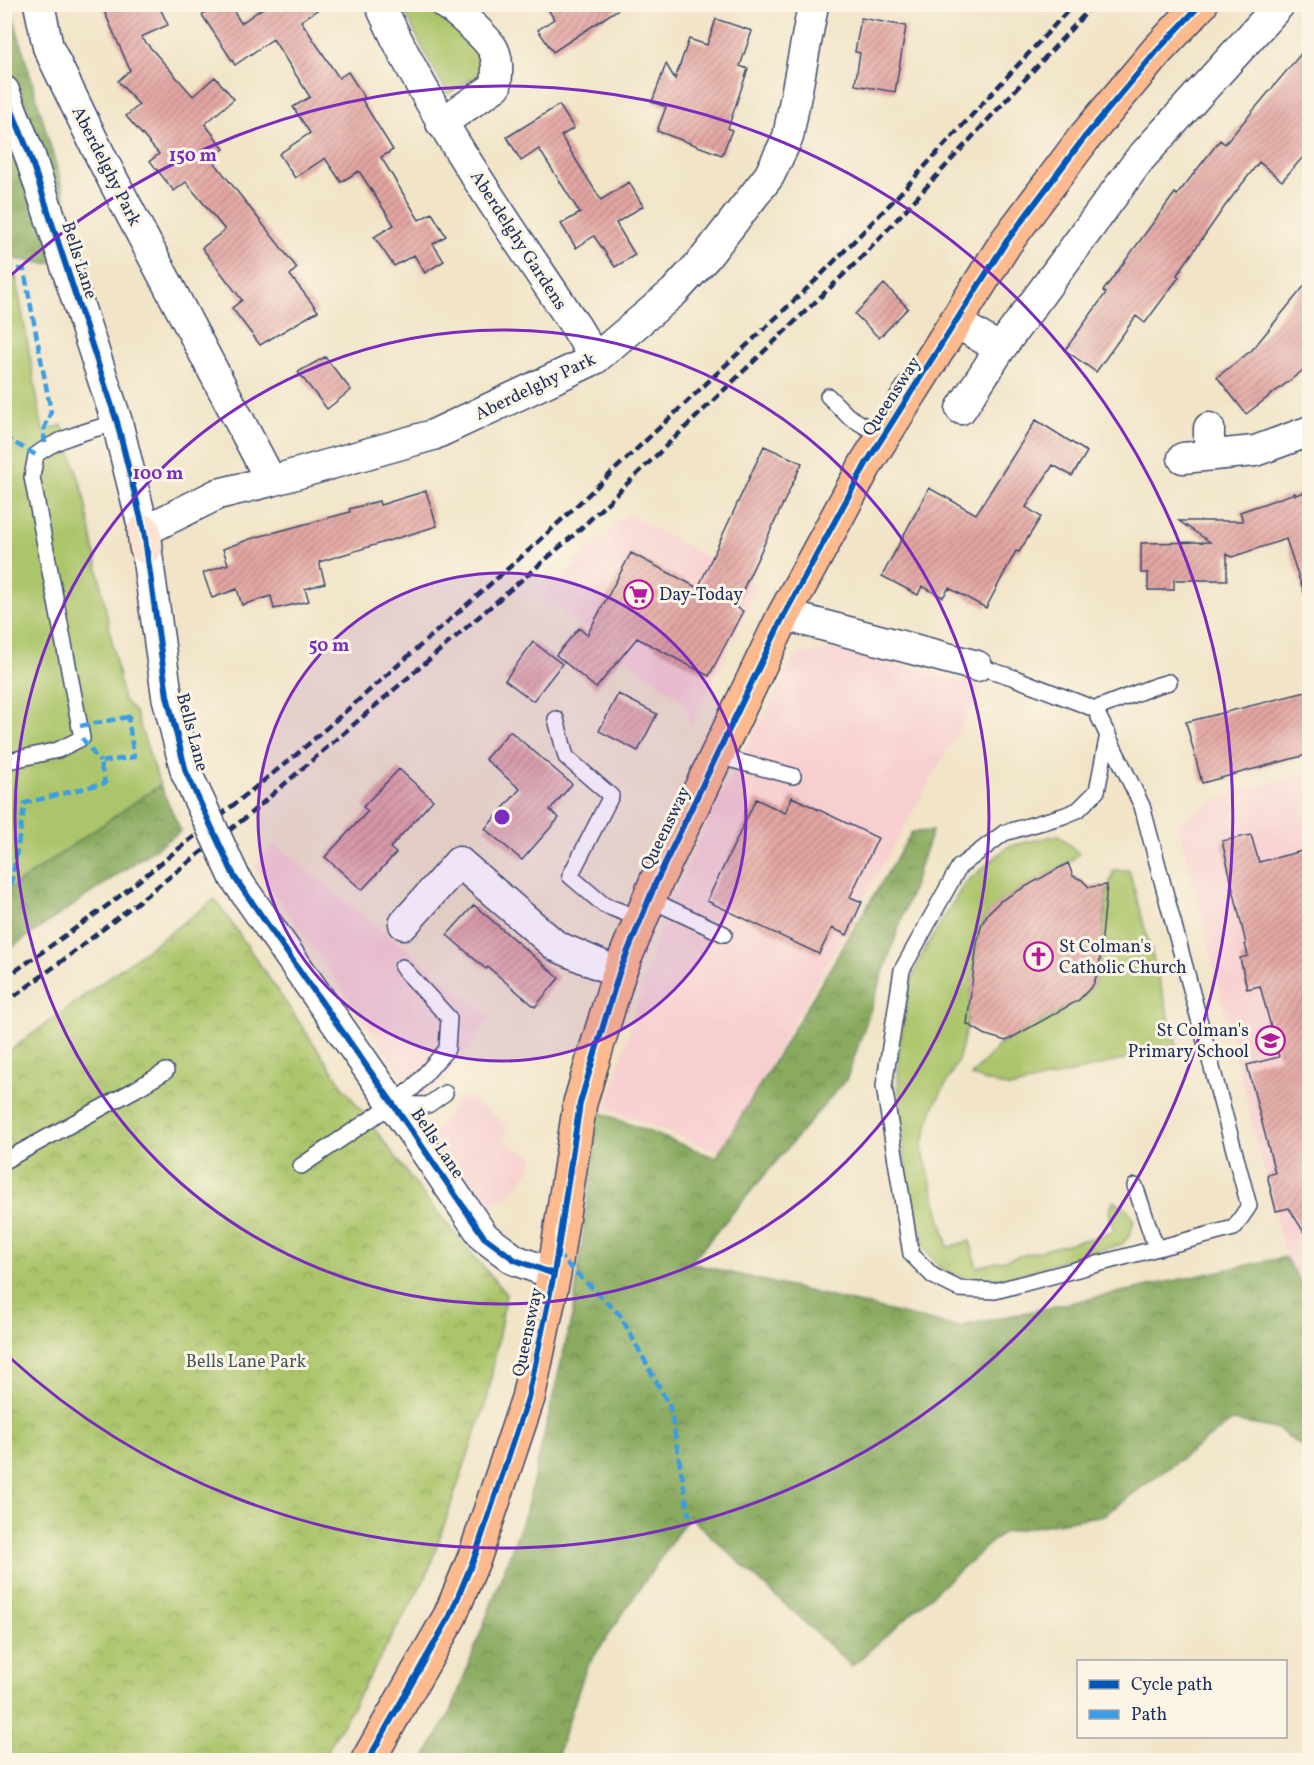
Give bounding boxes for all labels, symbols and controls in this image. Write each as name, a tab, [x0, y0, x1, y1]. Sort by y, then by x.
street label: Aberdelghy Park	[65, 102, 147, 231]
text: 150 m	[169, 144, 217, 169]
street label: Aberdelghy Gardens	[463, 166, 572, 315]
street label: Bells Lane	[54, 218, 103, 302]
street label: Aberdelghy Park	[471, 347, 600, 427]
street label: Queensway	[857, 352, 928, 442]
text: 100 m	[133, 462, 183, 487]
supermarket icon: Day-Today	[622, 578, 654, 610]
place label: Day-Today	[659, 583, 743, 608]
text: 50 m	[309, 634, 349, 659]
street label: Bells Lane	[169, 690, 214, 774]
street label: Queensway	[635, 782, 698, 875]
centre of rings	[492, 807, 512, 827]
place label: St Colman's Catholic Church	[1059, 935, 1187, 981]
church icon: St Colman's Catholic Church	[1022, 940, 1054, 972]
place label: St Colman's Primary School	[1128, 1019, 1249, 1065]
school or university icon: St Colman's Primary School	[1254, 1024, 1286, 1056]
street label: Bells Lane	[404, 1104, 470, 1184]
street label: Queensway	[507, 1285, 550, 1379]
park label: Bells Lane Park	[186, 1350, 306, 1375]
legend	[1077, 1660, 1287, 1738]
text: Cycle path	[1131, 1673, 1213, 1698]
text: Path	[1131, 1703, 1167, 1728]

